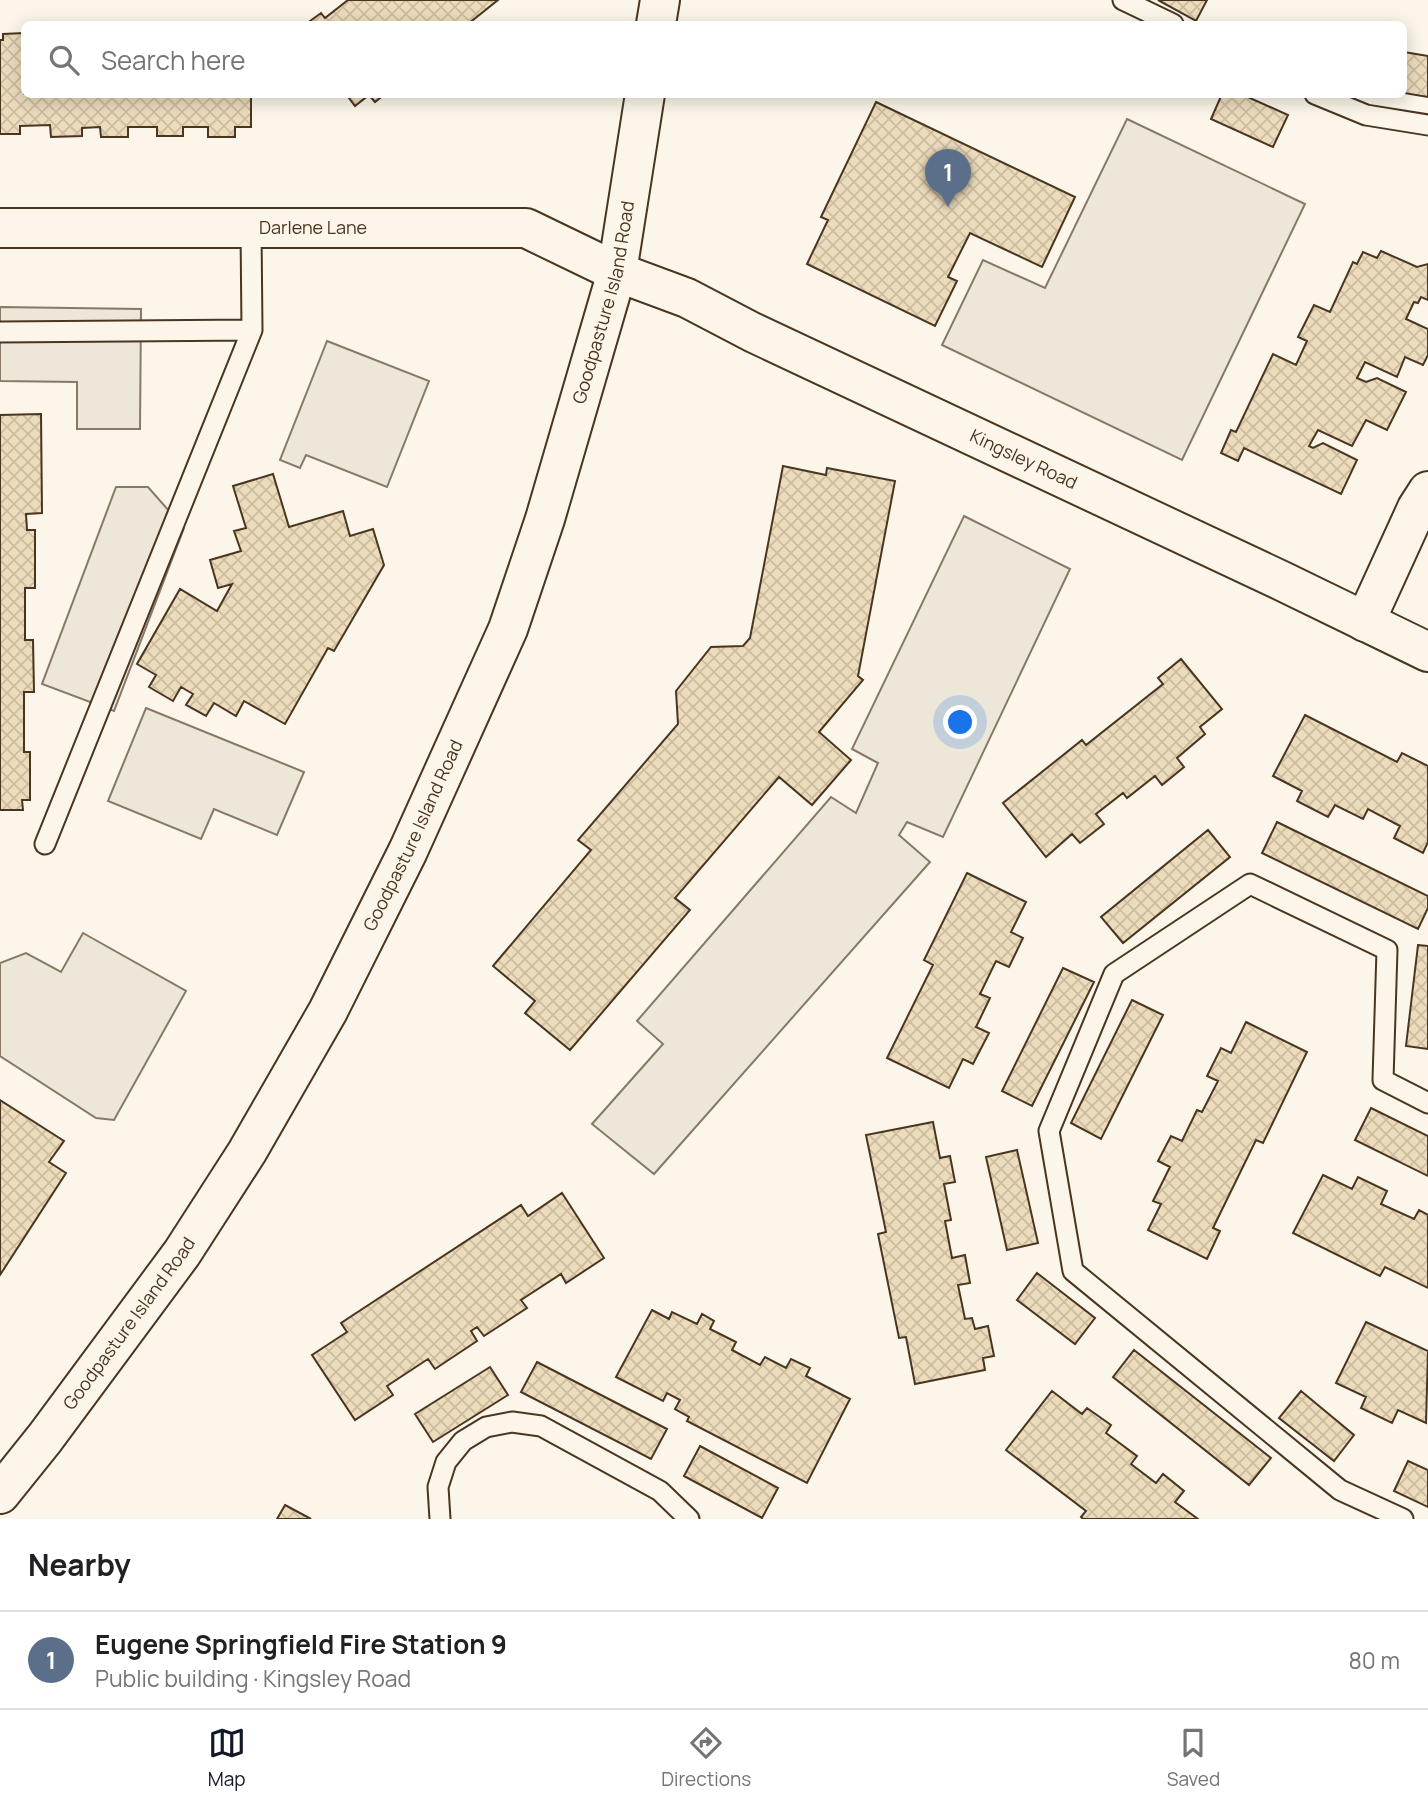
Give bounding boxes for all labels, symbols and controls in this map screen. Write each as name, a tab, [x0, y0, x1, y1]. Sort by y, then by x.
search box	[21, 21, 1407, 98]
icon: search	[45, 41, 83, 79]
text: Search here	[101, 42, 246, 78]
pin: 1	[925, 149, 971, 207]
street label: Goodpasture Island Road	[566, 199, 639, 406]
street label: Darlene Lane	[259, 215, 367, 239]
street label: Kingsley Road	[966, 423, 1082, 494]
your location	[943, 705, 977, 739]
street label: Goodpasture Island Road	[357, 736, 468, 935]
street label: Goodpasture Island Road	[57, 1232, 200, 1414]
text: Nearby	[28, 1544, 131, 1585]
text: Eugene Springfield Fire Station 9	[95, 1626, 507, 1662]
text: 1	[46, 1644, 56, 1676]
text: 80 m	[1349, 1644, 1400, 1676]
text: Public building · Kingsley Road	[95, 1662, 411, 1694]
tab: Map	[208, 1724, 246, 1792]
tab: Directions	[661, 1724, 751, 1792]
tab: Saved	[1167, 1724, 1220, 1792]

